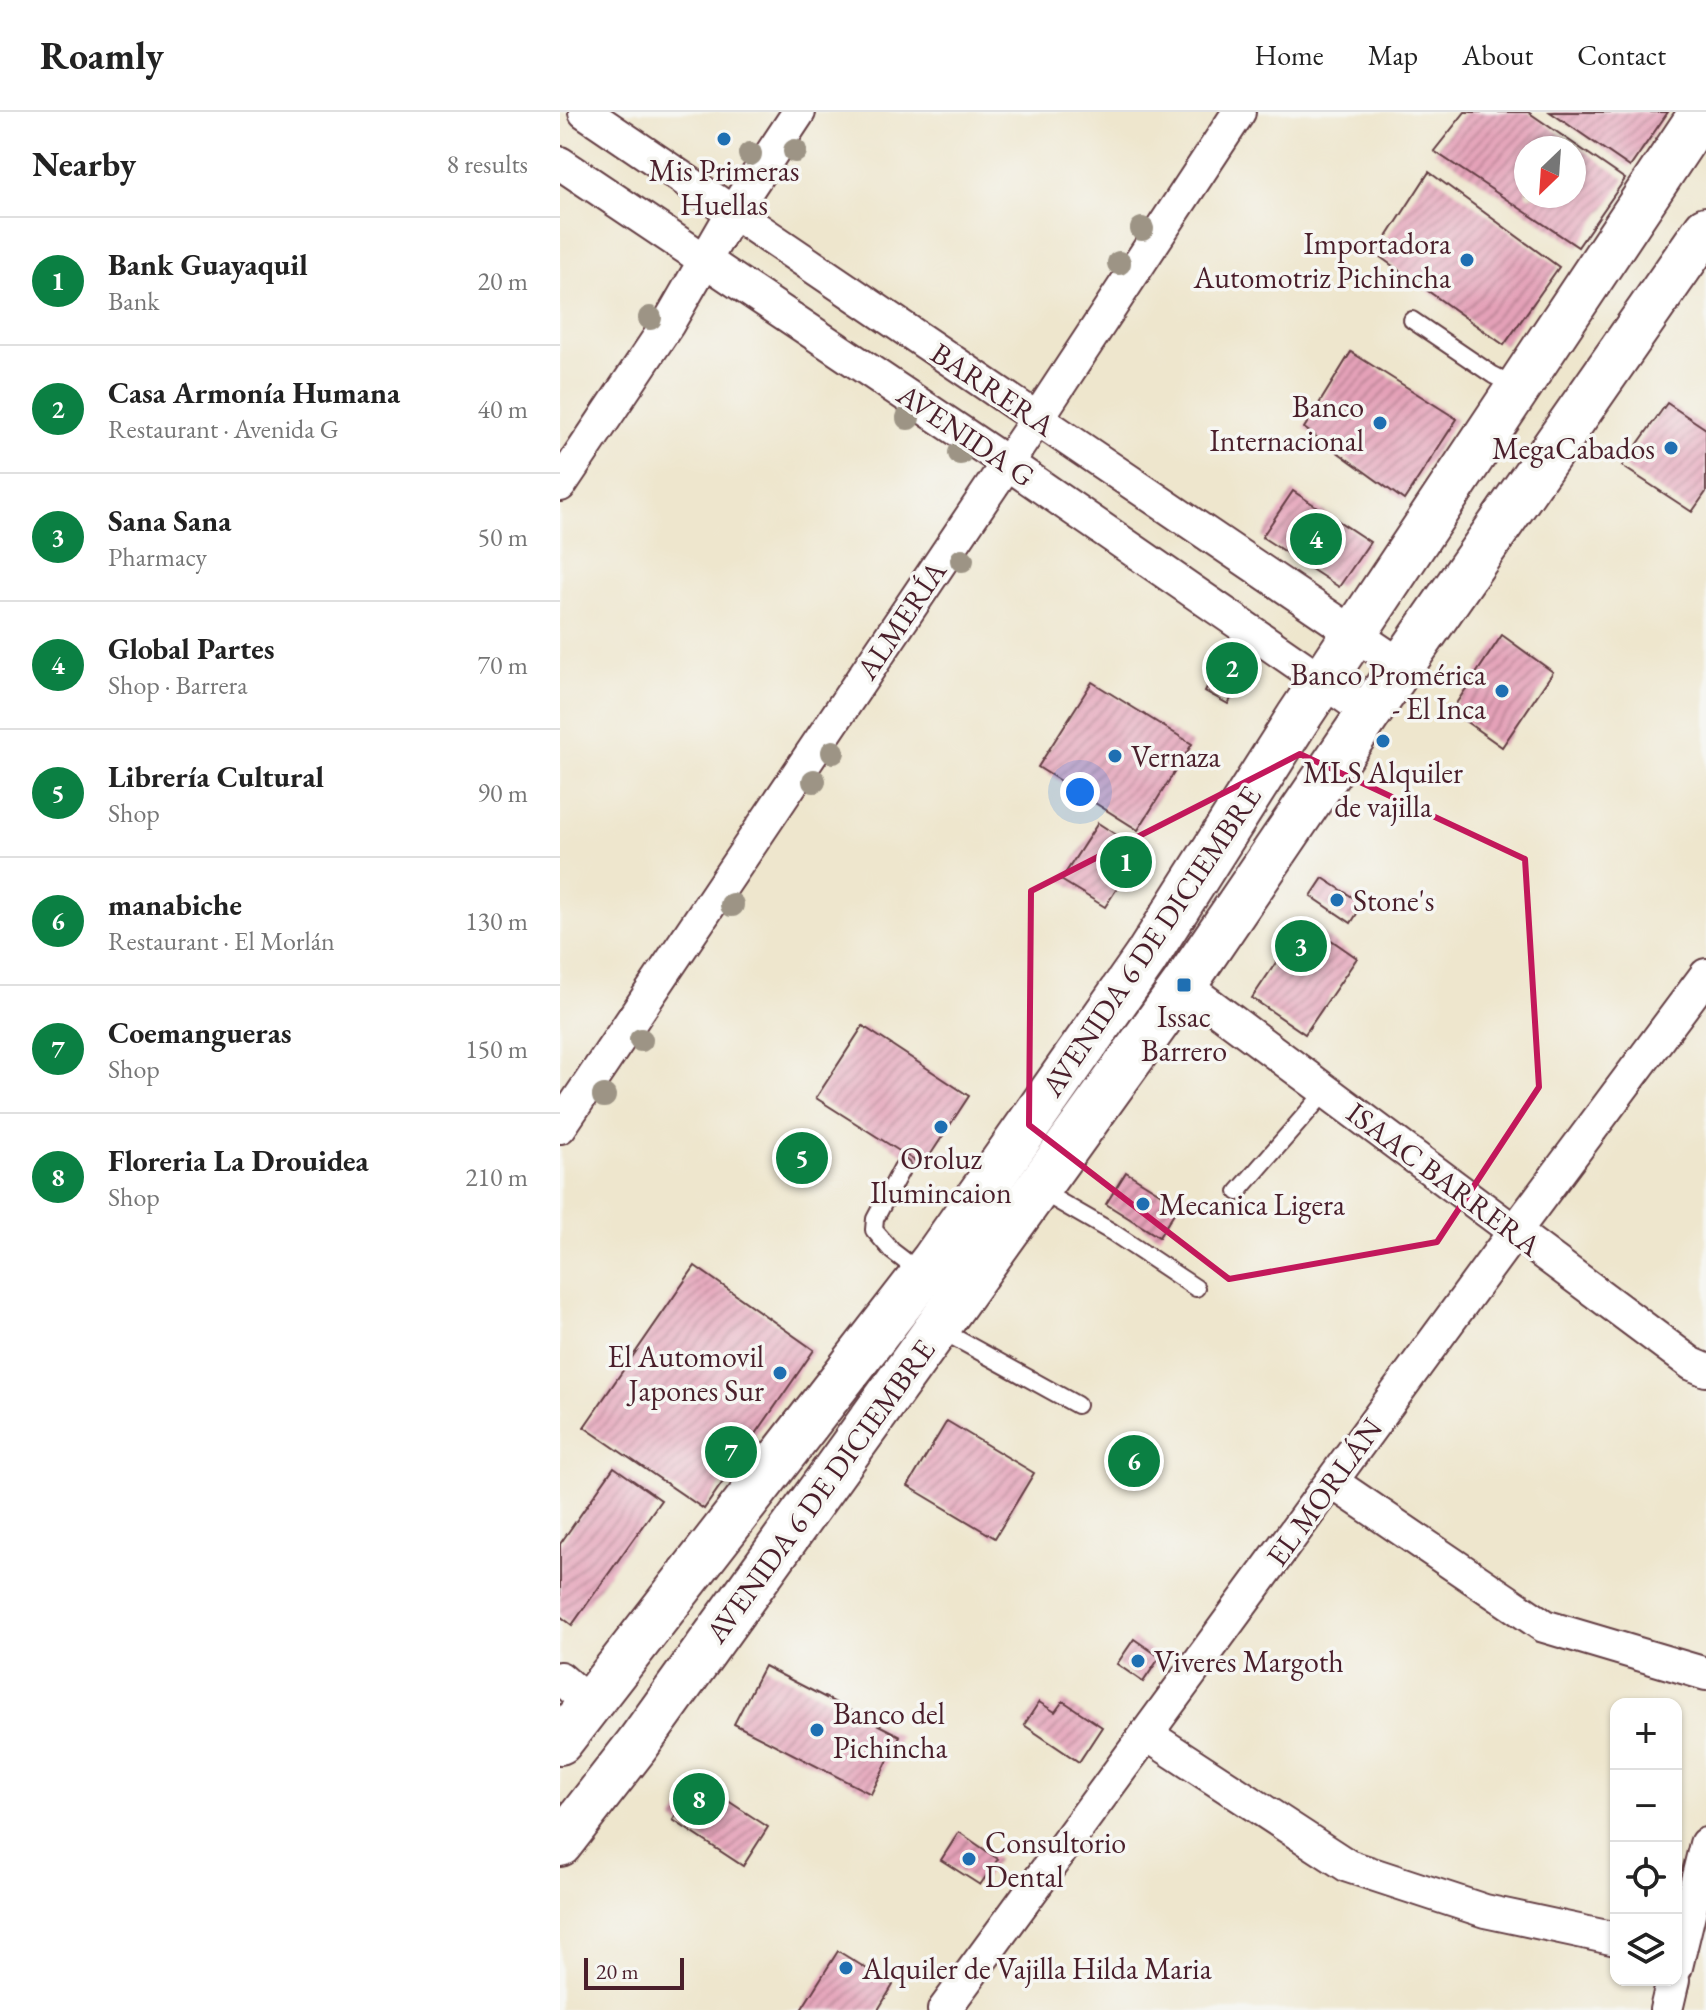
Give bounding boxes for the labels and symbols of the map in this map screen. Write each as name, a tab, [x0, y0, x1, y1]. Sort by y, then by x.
marker: Mis Primeras Huellas	[715, 130, 733, 148]
north arrow	[1514, 136, 1586, 208]
place label: Mis Primeras Huellas	[649, 151, 799, 224]
place label: Importadora Automotriz Pichincha	[1192, 224, 1451, 297]
marker: Importadora Automotriz Pichincha	[1458, 251, 1476, 269]
street label: BARRERA	[923, 333, 1063, 445]
street label: AVENIDA G	[889, 374, 1042, 495]
place label: Banco Internacional	[1210, 387, 1364, 460]
marker: Banco Internacional	[1371, 414, 1389, 432]
place label: MegaCabados	[1492, 429, 1655, 468]
marker: MegaCabados	[1662, 439, 1680, 457]
pin: 4	[1290, 509, 1342, 569]
street label: ALMERÍA	[847, 553, 955, 688]
pin: 2	[1206, 638, 1258, 698]
place label: Banco Promérica - El Inca	[1291, 655, 1486, 728]
marker: Banco Promérica - El Inca	[1493, 682, 1511, 700]
marker: MLS Alquiler de vajilla	[1374, 732, 1392, 750]
place label: Vernaza	[1131, 737, 1220, 776]
marker: Vernaza	[1106, 747, 1124, 765]
place label: MLS Alquiler de vajilla	[1303, 753, 1463, 826]
your location	[1060, 772, 1100, 812]
street label: AVENIDA 6 DE DICIEMBRE	[1032, 778, 1270, 1105]
pin: 1	[1100, 832, 1152, 892]
place label: Stone's	[1353, 881, 1434, 920]
marker: Stone's	[1328, 891, 1346, 909]
pin: 3	[1275, 916, 1327, 976]
marker: Issac Barrero	[1175, 976, 1193, 994]
place label: Issac Barrero	[1141, 997, 1227, 1070]
street label: ISAAC BARRERA	[1339, 1093, 1549, 1265]
marker: Oroluz Ilumincaion	[932, 1118, 950, 1136]
pin: 5	[776, 1128, 828, 1188]
place label: Oroluz Ilumincaion	[870, 1139, 1012, 1212]
place label: Mecanica Ligera	[1159, 1185, 1345, 1224]
marker: Mecanica Ligera	[1134, 1195, 1152, 1213]
street label: AVENIDA 6 DE DICIEMBRE	[696, 1331, 943, 1651]
place label: El Automovil Japones Sur	[608, 1337, 764, 1410]
marker: El Automovil Japones Sur	[771, 1364, 789, 1382]
street label: EL MORLÁN	[1257, 1410, 1391, 1574]
pin: 7	[705, 1422, 757, 1482]
pin: 6	[1108, 1431, 1160, 1491]
place label: Viveres Margoth	[1154, 1642, 1344, 1681]
marker: Viveres Margoth	[1129, 1652, 1147, 1670]
place label: Banco del Pichincha	[833, 1694, 947, 1767]
marker: Banco del Pichincha	[808, 1721, 826, 1739]
pin: 8	[673, 1769, 725, 1829]
place label: Consultorio Dental	[985, 1823, 1126, 1896]
marker: Consultorio Dental	[960, 1850, 978, 1868]
place label: Alquiler de Vajilla Hilda Maria	[861, 1949, 1212, 1988]
scale bar	[584, 1954, 684, 1990]
marker: Alquiler de Vajilla Hilda Maria	[837, 1959, 855, 1977]

